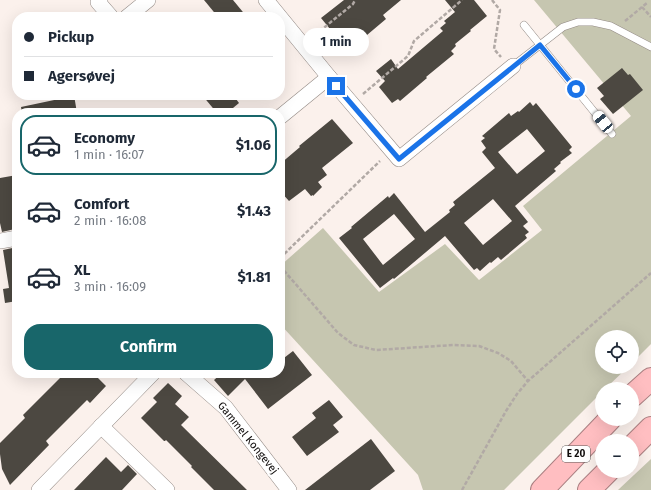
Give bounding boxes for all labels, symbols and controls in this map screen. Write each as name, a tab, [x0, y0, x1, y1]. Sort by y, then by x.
text: Pickup	[48, 28, 94, 46]
callout: 1 min	[303, 28, 369, 56]
text: 1 min	[320, 34, 352, 49]
text: Agersøvej	[48, 67, 115, 85]
route end	[327, 77, 345, 95]
route start	[567, 80, 585, 98]
car	[591, 109, 615, 135]
icon: car	[26, 127, 62, 163]
text: Economy	[74, 129, 135, 147]
text: $1.06	[236, 136, 271, 154]
text: 1 min · 16:07	[74, 147, 144, 162]
icon: car	[26, 193, 62, 229]
text: Comfort	[74, 195, 130, 213]
text: $1.43	[237, 202, 271, 220]
text: 2 min · 16:08	[74, 213, 146, 228]
icon: car	[26, 259, 62, 295]
text: XL	[74, 261, 90, 279]
text: $1.81	[238, 268, 271, 286]
text: 3 min · 16:09	[74, 279, 146, 294]
button: Confirm	[24, 324, 273, 370]
map controls	[595, 330, 639, 478]
button: locate	[595, 330, 639, 374]
button: +	[595, 382, 639, 426]
street label: Gammel Kongevej	[215, 399, 281, 477]
button: −	[595, 434, 639, 478]
road number: E 20	[562, 446, 590, 462]

